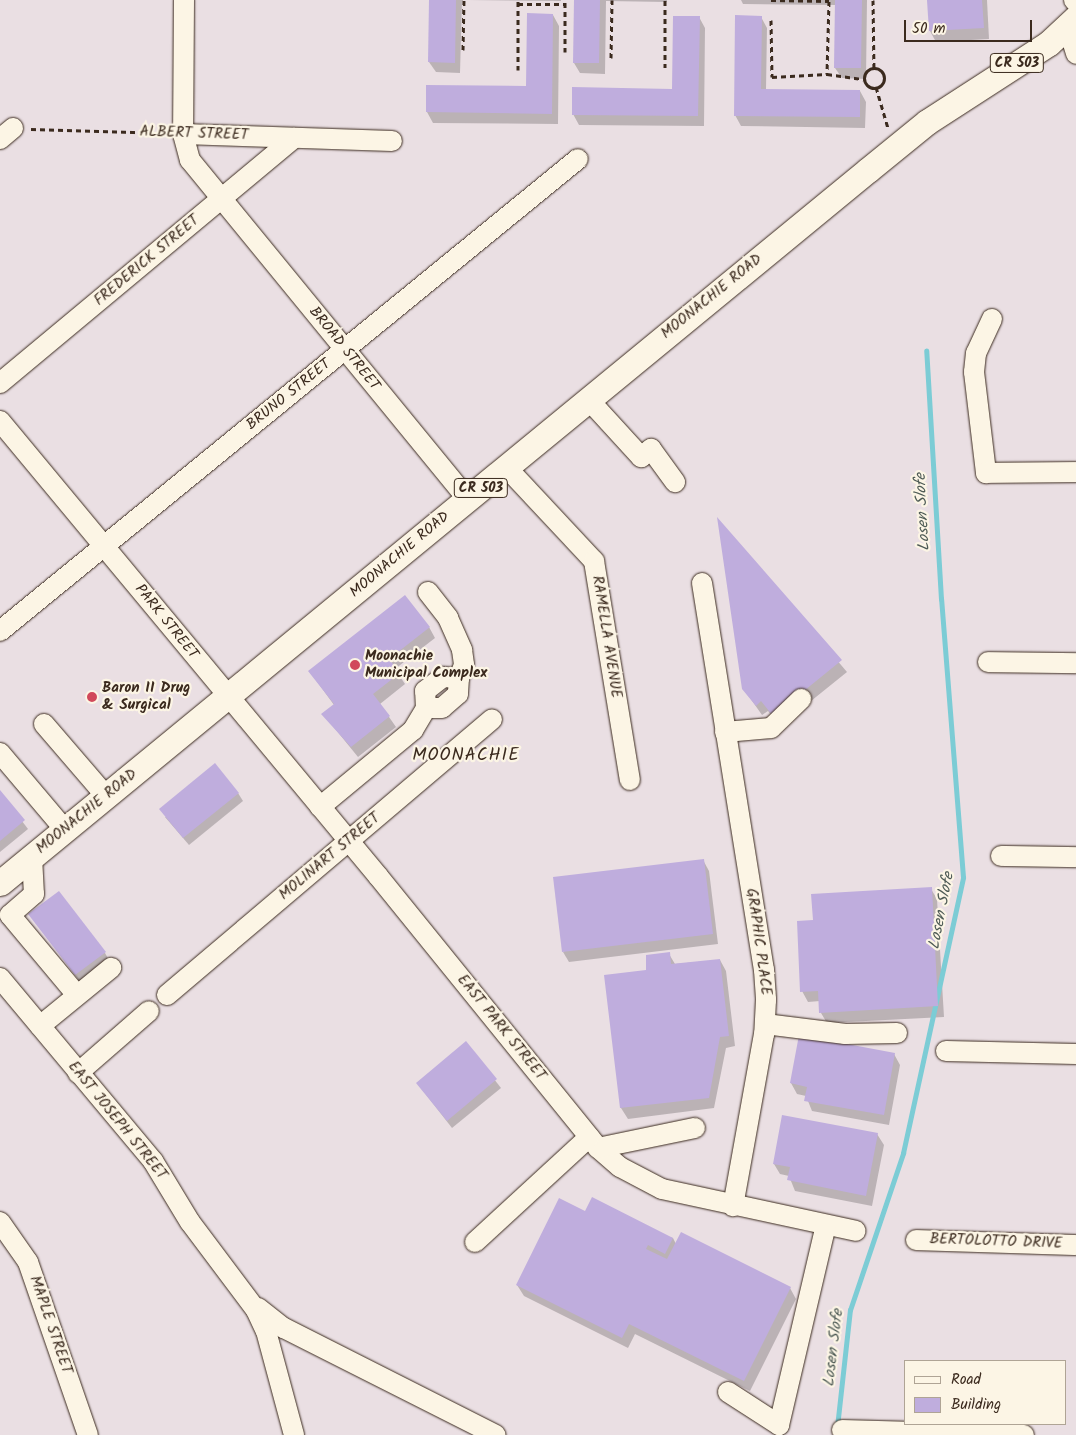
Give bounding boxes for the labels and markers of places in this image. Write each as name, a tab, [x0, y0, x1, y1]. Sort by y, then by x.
place label: Moonachie Municipal Complex	[365, 647, 487, 682]
marker: Moonachie Municipal Complex	[349, 659, 361, 671]
place label: Baron II Drug & Surgical	[102, 679, 190, 714]
marker: Baron II Drug & Surgical	[86, 691, 98, 703]

